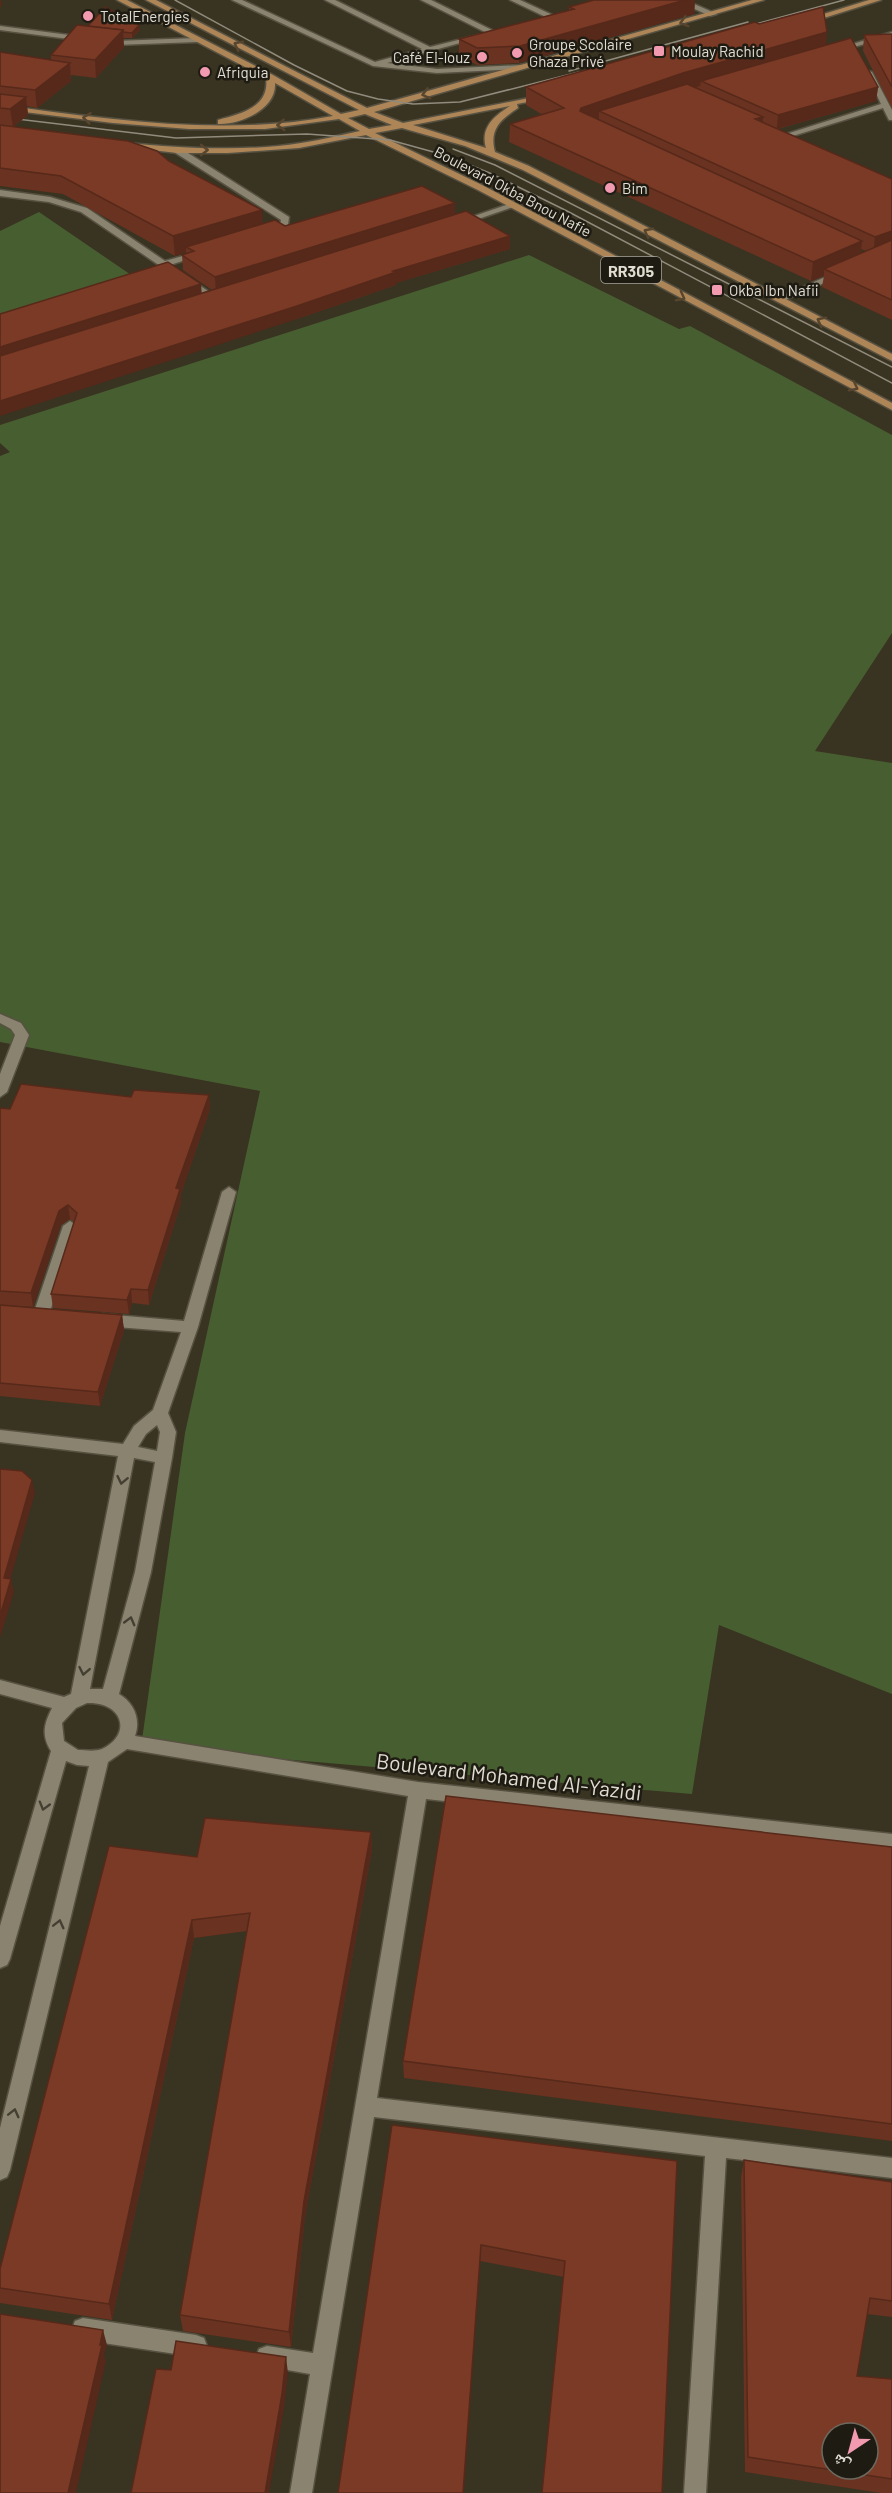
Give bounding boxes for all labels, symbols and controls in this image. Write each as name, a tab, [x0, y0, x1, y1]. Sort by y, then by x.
place label: TotalEnergies	[100, 7, 189, 25]
marker: TotalEnergies	[81, 9, 95, 23]
one-way arrow	[679, 15, 690, 27]
place label: Groupe Scolaire Ghaza Privé	[529, 35, 632, 70]
one-way arrow	[233, 41, 244, 52]
place label: Moulay Rachid	[671, 42, 764, 60]
marker: Moulay Rachid	[652, 44, 666, 58]
marker: Groupe Scolaire Ghaza Privé	[510, 46, 524, 60]
place label: Café El-louz	[393, 48, 470, 66]
marker: Café El-louz	[475, 50, 489, 64]
place label: Afriquia	[217, 63, 268, 81]
marker: Afriquia	[198, 65, 212, 79]
one-way arrow	[421, 87, 431, 100]
one-way arrow	[82, 112, 92, 125]
one-way arrow	[277, 118, 286, 131]
street label: Boulevard Okba Bnou Nafie	[431, 142, 595, 240]
one-way arrow	[200, 144, 209, 156]
place label: Bim	[622, 179, 648, 197]
marker: Bim	[603, 181, 617, 195]
one-way arrow	[643, 228, 654, 239]
road number: RR305	[601, 257, 661, 283]
place label: Okba Ibn Nafii	[729, 281, 819, 299]
marker: Okba Ibn Nafii	[710, 283, 724, 297]
one-way arrow	[675, 290, 685, 301]
one-way arrow	[817, 317, 828, 328]
one-way arrow	[847, 380, 858, 392]
one-way arrow	[116, 1474, 129, 1484]
one-way arrow	[122, 1616, 135, 1626]
one-way arrow	[78, 1666, 91, 1676]
street label: Boulevard Mohamed Al-Yazidi	[375, 1747, 643, 1805]
one-way arrow	[39, 1800, 51, 1811]
one-way arrow	[52, 1919, 65, 1929]
one-way arrow	[6, 2109, 19, 2119]
north arrow	[820, 2421, 880, 2481]
text: ش	[828, 2450, 854, 2476]

